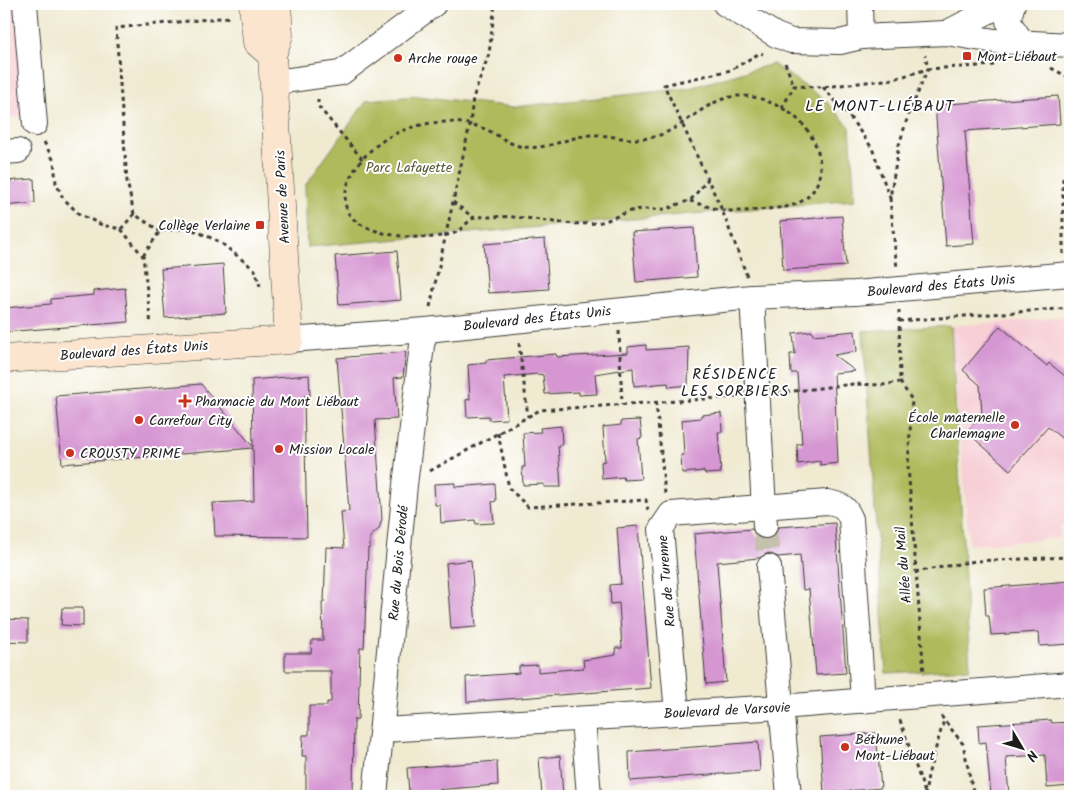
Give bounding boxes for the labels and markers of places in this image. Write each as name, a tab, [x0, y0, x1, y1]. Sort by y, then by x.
place label: Mont-Liébaut	[977, 46, 1057, 68]
place label: Arche rouge	[408, 48, 478, 70]
marker: Mont-Liébaut	[961, 50, 973, 62]
marker: Arche rouge	[392, 52, 404, 64]
place label: Collège Verlaine	[158, 215, 251, 237]
marker: Collège Verlaine	[254, 219, 266, 231]
place label: Pharmacie du Mont Liébaut	[195, 391, 359, 413]
marker: Pharmacie du Mont Liébaut	[179, 395, 191, 407]
place label: École maternelle Charlemagne	[908, 407, 1006, 445]
place label: Carrefour City	[149, 410, 232, 432]
marker: Carrefour City	[133, 414, 145, 426]
marker: École maternelle Charlemagne	[1009, 419, 1021, 431]
place label: Mission Locale	[289, 439, 375, 461]
place label: CROUSTY PRIME	[80, 443, 182, 465]
marker: Mission Locale	[273, 443, 285, 455]
marker: CROUSTY PRIME	[64, 447, 76, 459]
place label: Béthune Mont-Liébaut	[855, 729, 935, 767]
marker: Béthune Mont-Liébaut	[839, 741, 851, 753]

